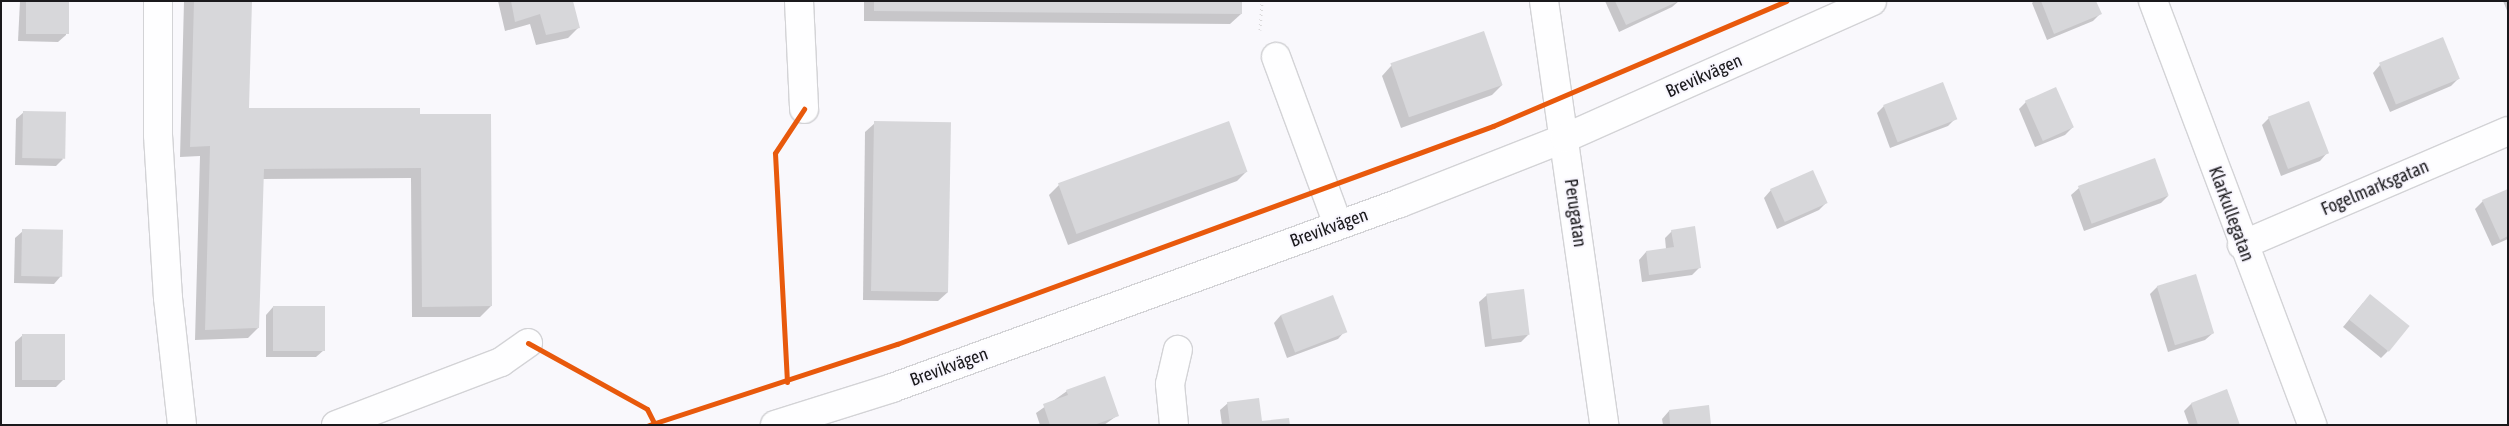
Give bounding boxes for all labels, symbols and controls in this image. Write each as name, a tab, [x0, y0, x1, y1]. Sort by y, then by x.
street label: Brevikvägen	[1663, 50, 1745, 102]
street label: Fogelmarksgatan	[2318, 156, 2432, 220]
street label: Klarkullegatan	[2204, 164, 2258, 264]
street label: Perugatan	[1560, 177, 1590, 249]
street label: Brevikvägen	[1287, 204, 1371, 252]
street label: Brevikvägen	[907, 343, 991, 391]

